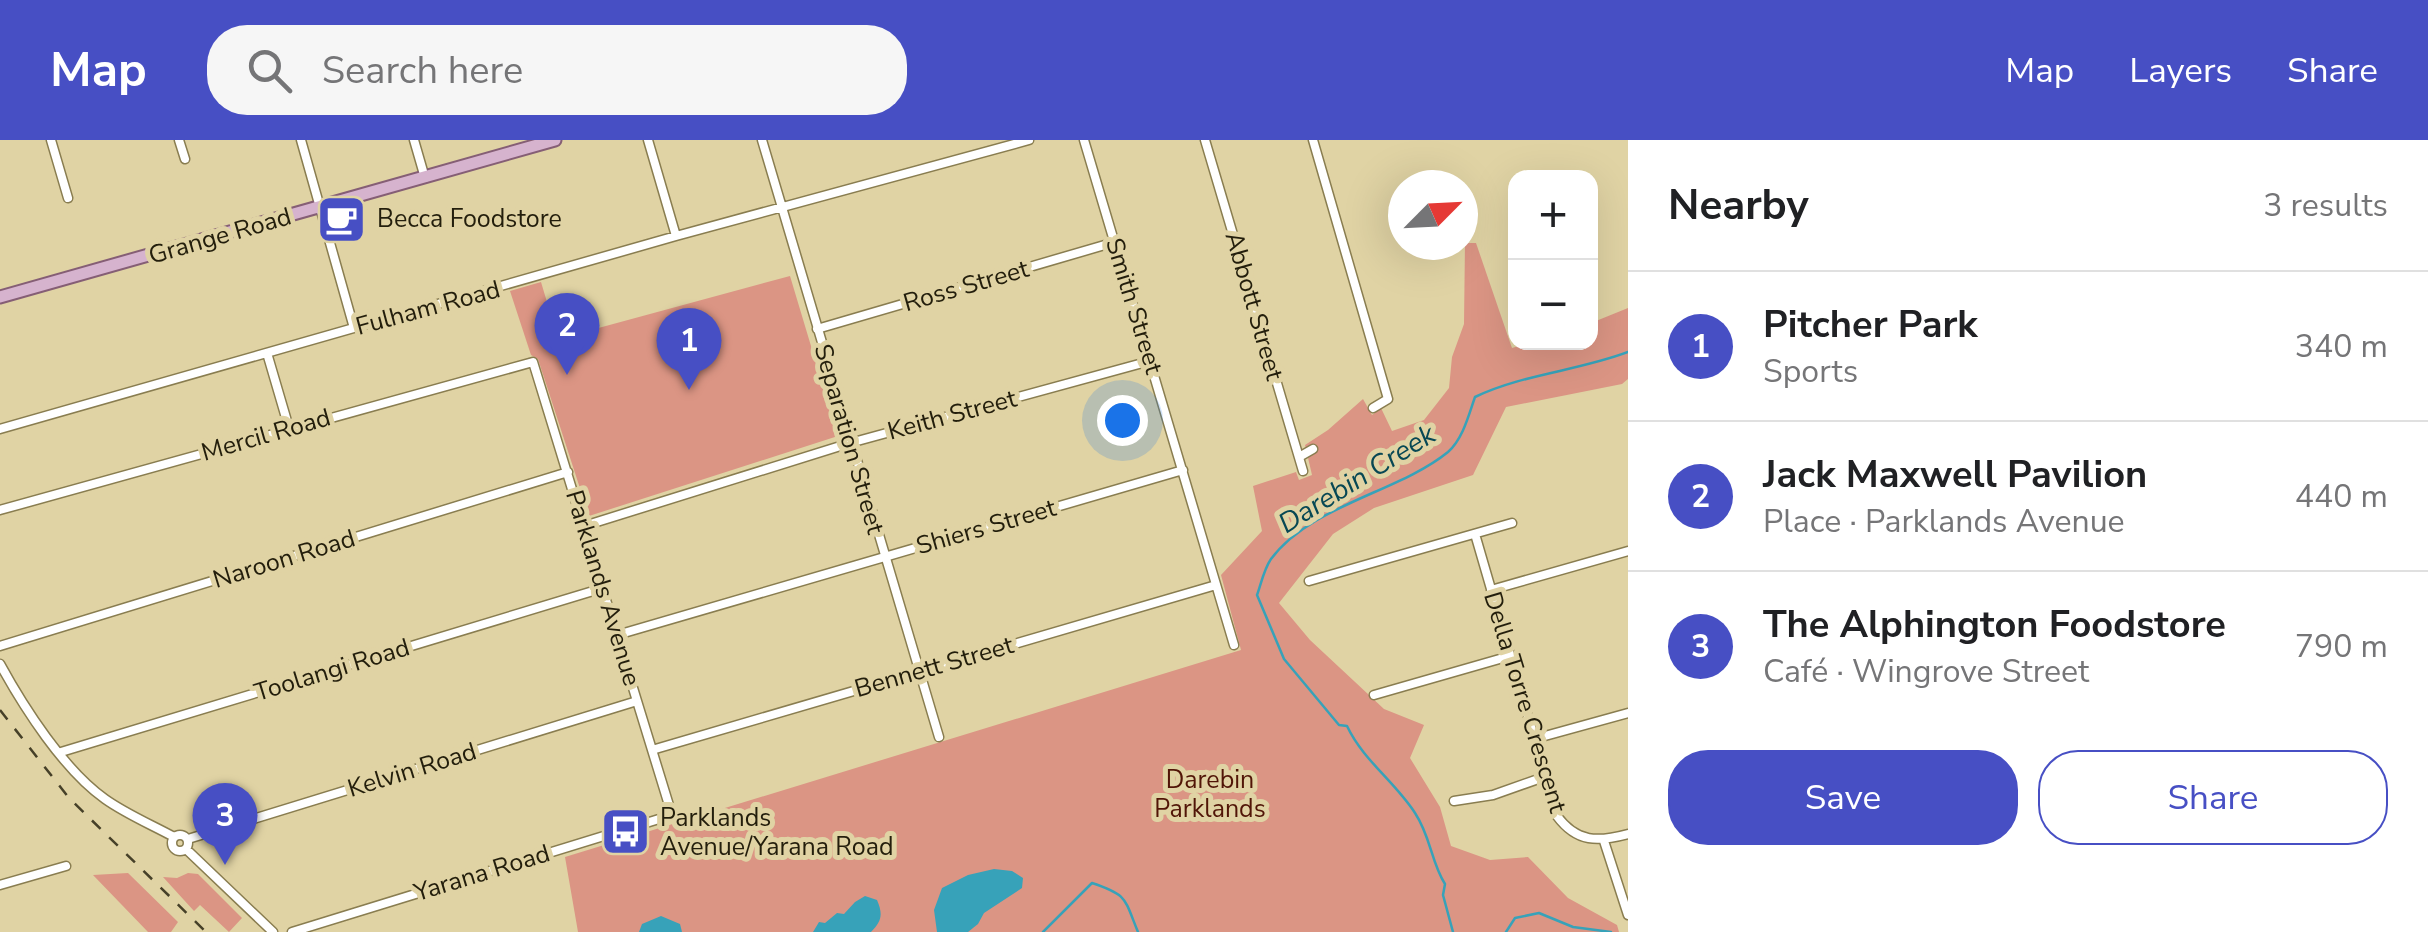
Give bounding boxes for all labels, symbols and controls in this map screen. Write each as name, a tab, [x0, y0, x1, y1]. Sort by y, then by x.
search box	[207, 25, 907, 115]
text: Map	[50, 37, 147, 103]
icon: search	[242, 43, 297, 98]
text: Search here	[322, 45, 523, 96]
text: Map	[2005, 47, 2074, 94]
text: Layers	[2129, 47, 2232, 94]
text: Share	[2287, 47, 2378, 94]
north arrow	[1388, 170, 1478, 260]
map controls	[1508, 170, 1598, 350]
button: +	[1508, 170, 1598, 260]
text: Nearby	[1668, 177, 1809, 234]
text: 3 results	[2263, 184, 2388, 227]
cafe icon: Becca Foodstore	[316, 193, 368, 245]
street label: Grange Road	[145, 199, 295, 273]
place label: Becca Foodstore	[377, 202, 562, 236]
street label: Abbott Street	[1217, 228, 1291, 384]
street label: Smith Street	[1097, 234, 1171, 378]
street label: Ross Street	[899, 252, 1033, 320]
button: −	[1508, 260, 1598, 350]
street label: Fulham Road	[352, 272, 504, 344]
pin: 2	[534, 292, 600, 375]
text: Pitcher Park	[1763, 299, 1978, 350]
pin: 1	[656, 308, 722, 390]
text: 1	[1691, 325, 1710, 368]
text: 340 m	[2295, 325, 2388, 368]
street label: Separation Street	[806, 340, 892, 538]
text: Sports	[1763, 350, 1858, 393]
street label: Keith Street	[884, 381, 1020, 449]
your location	[1097, 395, 1148, 446]
street label: Mercil Road	[197, 400, 335, 470]
water label: Darebin Creek	[1271, 415, 1444, 542]
text: Jack Maxwell Pavilion	[1763, 449, 2147, 500]
text: 2	[1691, 475, 1710, 518]
text: 440 m	[2295, 475, 2388, 518]
street label: Parklands Avenue	[557, 486, 649, 690]
street label: Shiers Street	[912, 491, 1060, 563]
text: Place · Parklands Avenue	[1763, 500, 2125, 543]
street label: Naroon Road	[209, 521, 359, 597]
street label: Della Torre Crescent	[1475, 587, 1575, 817]
text: The Alphington Foodstore	[1763, 599, 2226, 650]
text: 3	[1691, 625, 1710, 668]
text: 790 m	[2295, 625, 2388, 668]
street label: Bennett Street	[851, 628, 1018, 706]
street label: Toolangi Road	[250, 630, 414, 710]
text: Café · Wingrove Street	[1763, 650, 2089, 693]
street label: Kelvin Road	[343, 734, 481, 806]
button: Save	[1668, 750, 2018, 845]
button: Share	[2038, 750, 2388, 845]
park label: Darebin Parklands	[1154, 763, 1266, 826]
pin: 3	[192, 782, 258, 865]
place label: Parklands Avenue/Yarana Road	[660, 801, 894, 864]
bus stop icon: Parklands Avenue/Yarana Road	[599, 806, 651, 858]
street label: Yarana Road	[409, 836, 554, 910]

